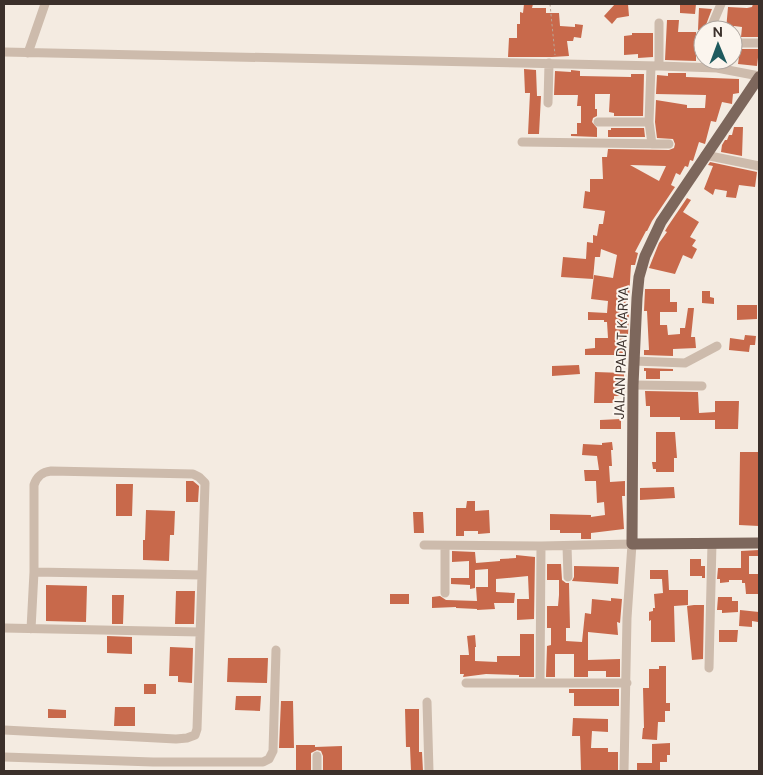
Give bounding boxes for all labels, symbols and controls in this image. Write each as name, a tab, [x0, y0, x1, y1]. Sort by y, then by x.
north arrow	[693, 20, 743, 70]
text: N	[713, 23, 723, 41]
street label: JALAN PADAT KARYA	[610, 286, 632, 420]

